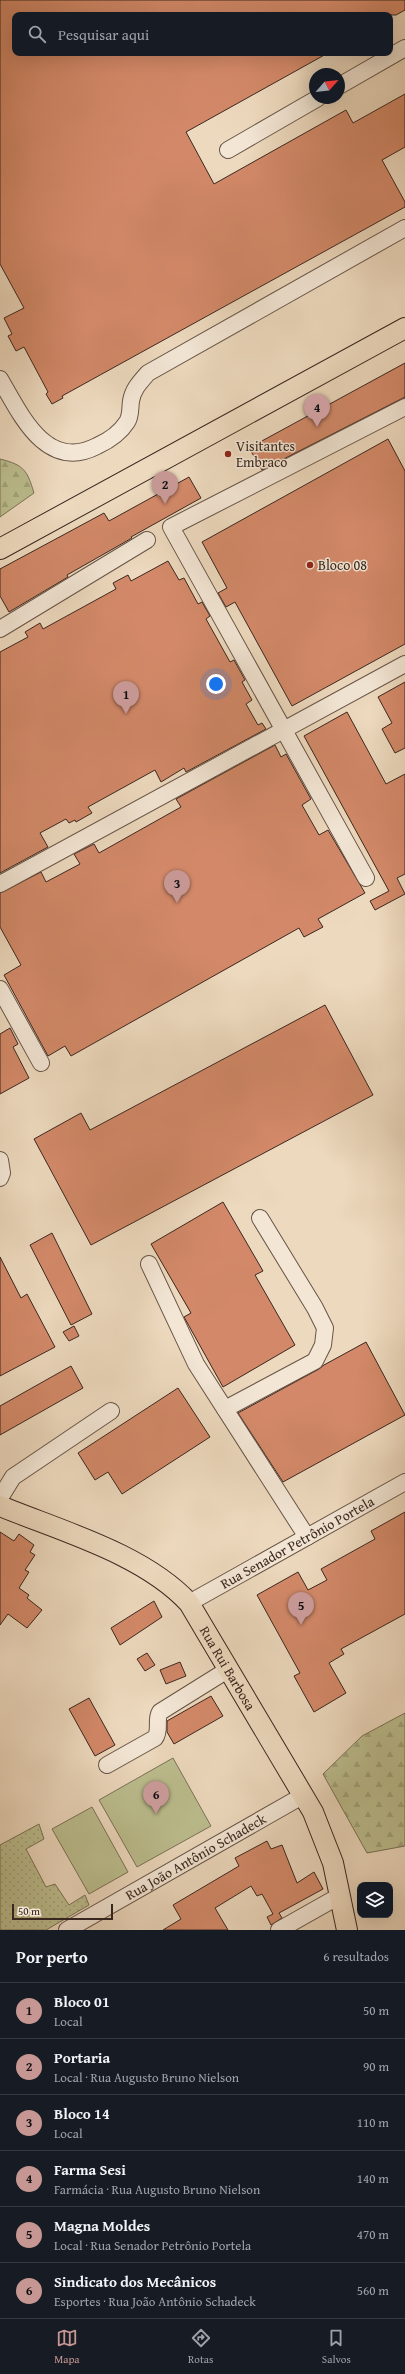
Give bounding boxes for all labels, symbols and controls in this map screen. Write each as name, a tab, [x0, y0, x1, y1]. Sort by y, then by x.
search box	[12, 12, 393, 56]
icon: search	[26, 23, 48, 45]
text: Pesquisar aqui	[58, 24, 149, 45]
north arrow	[309, 68, 345, 104]
pin: 4	[304, 394, 330, 427]
place label: Visitantes Embraco	[236, 436, 295, 472]
marker: Visitantes Embraco	[223, 449, 233, 459]
pin: 2	[152, 471, 178, 504]
place label: Bloco 08	[318, 555, 367, 575]
marker: Bloco 08	[305, 560, 315, 570]
your location	[206, 674, 226, 694]
pin: 1	[113, 681, 139, 714]
pin: 3	[164, 870, 190, 903]
street label: Rua Senador Petrônio Portela	[217, 1491, 378, 1594]
pin: 5	[288, 1592, 314, 1625]
street label: Rua Rui Barbosa	[195, 1622, 261, 1714]
pin: 6	[143, 1781, 169, 1814]
street label: Rua João Antônio Schadeck	[122, 1808, 270, 1905]
map controls	[357, 1882, 393, 1918]
button: layers	[357, 1882, 393, 1918]
scale bar	[12, 1902, 113, 1921]
text: 50 m	[18, 1903, 40, 1919]
text: Por perto	[16, 1944, 88, 1969]
text: 6 resultados	[323, 1947, 389, 1966]
text: Bloco 01	[54, 1991, 110, 2012]
text: 1	[26, 2001, 32, 2020]
text: 50 m	[363, 2001, 389, 2020]
text: Local	[54, 2012, 83, 2031]
text: Portaria	[54, 2047, 110, 2068]
text: 2	[26, 2057, 32, 2076]
text: 90 m	[363, 2057, 389, 2076]
text: Local · Rua Augusto Bruno Nielson	[54, 2068, 239, 2087]
text: Bloco 14	[54, 2103, 110, 2124]
text: 3	[26, 2113, 32, 2132]
text: 110 m	[357, 2113, 389, 2132]
text: Local	[54, 2124, 83, 2143]
text: Farma Sesi	[54, 2159, 126, 2180]
text: 4	[26, 2169, 32, 2188]
text: 140 m	[357, 2169, 389, 2188]
text: Farmácia · Rua Augusto Bruno Nielson	[54, 2180, 260, 2199]
text: Magna Moldes	[54, 2215, 150, 2236]
text: 5	[26, 2225, 32, 2244]
text: 470 m	[357, 2225, 389, 2244]
text: Local · Rua Senador Petrônio Portela	[54, 2236, 251, 2255]
text: Sindicato dos Mecânicos	[54, 2271, 216, 2292]
text: 6	[26, 2281, 32, 2300]
text: 560 m	[357, 2281, 389, 2300]
text: Esportes · Rua João Antônio Schadeck	[54, 2292, 256, 2311]
tab: Mapa	[54, 2327, 80, 2367]
tab: Rotas	[188, 2327, 213, 2367]
tab: Salvos	[322, 2327, 351, 2367]

